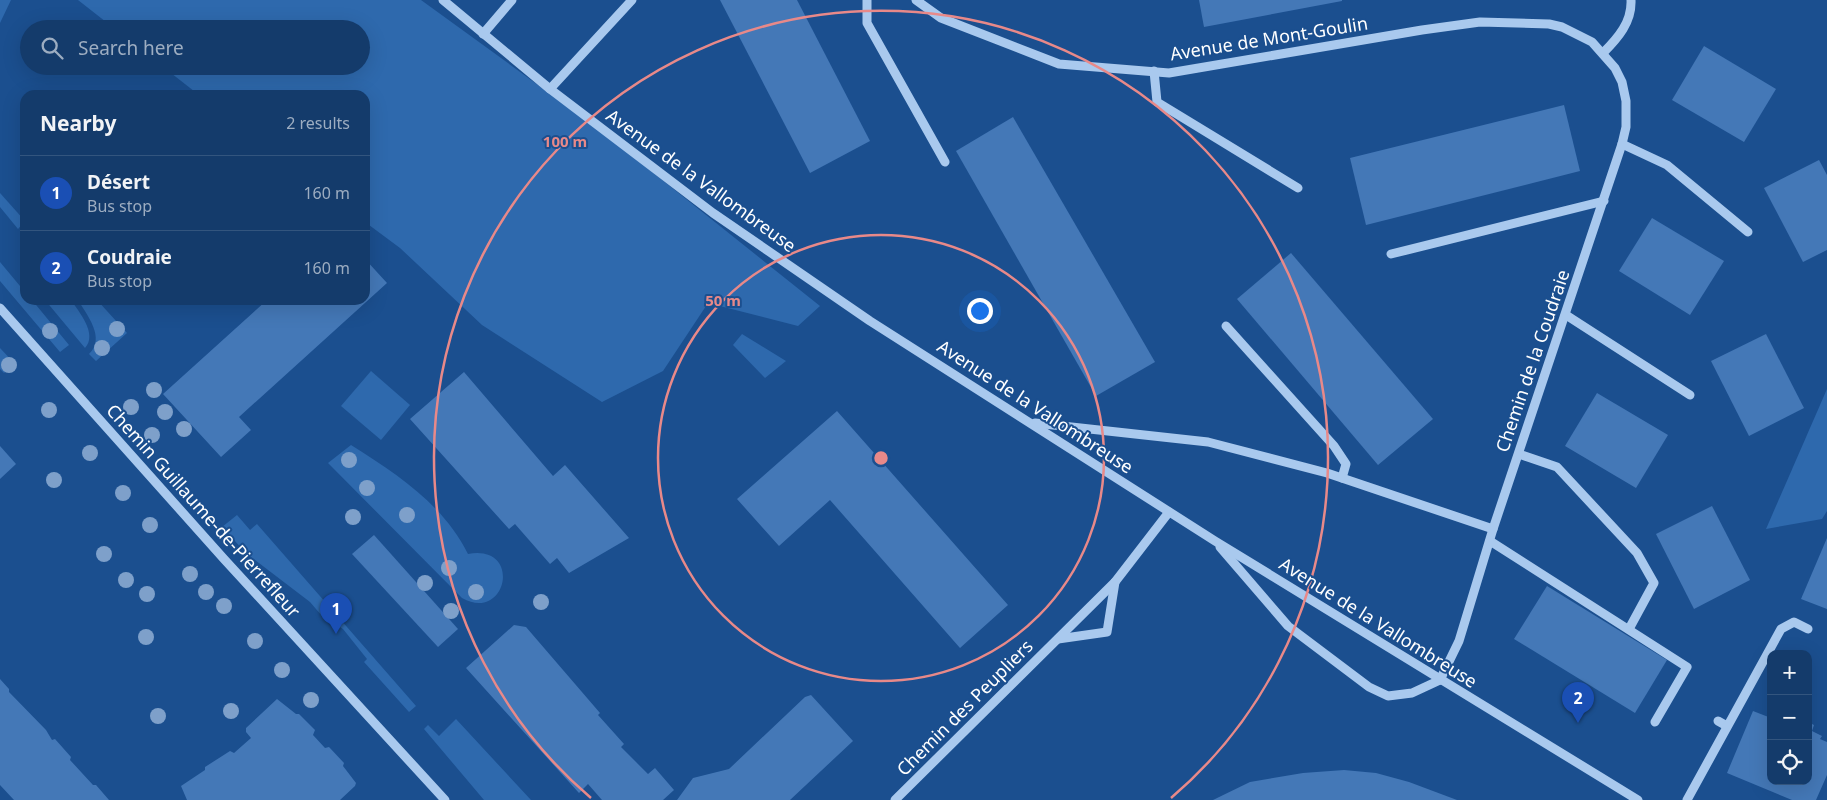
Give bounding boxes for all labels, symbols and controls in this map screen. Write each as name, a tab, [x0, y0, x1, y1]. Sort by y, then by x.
street label: Avenue de Mont-Goulin	[1168, 11, 1369, 66]
search box	[20, 20, 370, 75]
icon: search	[38, 34, 66, 62]
text: Search here	[78, 35, 184, 61]
street label: Avenue de la Vallombreuse	[602, 103, 801, 257]
text: Nearby	[40, 109, 116, 137]
text: 2 results	[286, 112, 350, 134]
text: 100 m	[543, 131, 587, 151]
text: Désert	[87, 169, 150, 195]
text: 1	[51, 182, 61, 204]
text: 160 m	[303, 182, 350, 204]
text: Bus stop	[87, 195, 152, 217]
text: Coudraie	[87, 244, 172, 270]
text: 2	[51, 257, 61, 279]
text: 160 m	[303, 257, 350, 279]
street label: Chemin de la Coudraie	[1490, 266, 1575, 455]
text: Bus stop	[87, 270, 152, 292]
text: 50 m	[705, 290, 741, 310]
your location	[967, 298, 993, 324]
street label: Avenue de la Vallombreuse	[933, 334, 1138, 479]
street label: Chemin Guillaume-de-Pierrefleur	[101, 399, 306, 622]
centre of rings	[872, 449, 890, 467]
street label: Avenue de la Vallombreuse	[1275, 551, 1482, 693]
pin: 1	[320, 593, 352, 634]
street label: Chemin des Peupliers	[891, 634, 1038, 781]
map controls	[1767, 650, 1812, 785]
button: +	[1767, 650, 1812, 695]
pin: 2	[1562, 682, 1594, 723]
button: −	[1767, 695, 1812, 740]
button: locate	[1767, 740, 1812, 785]

